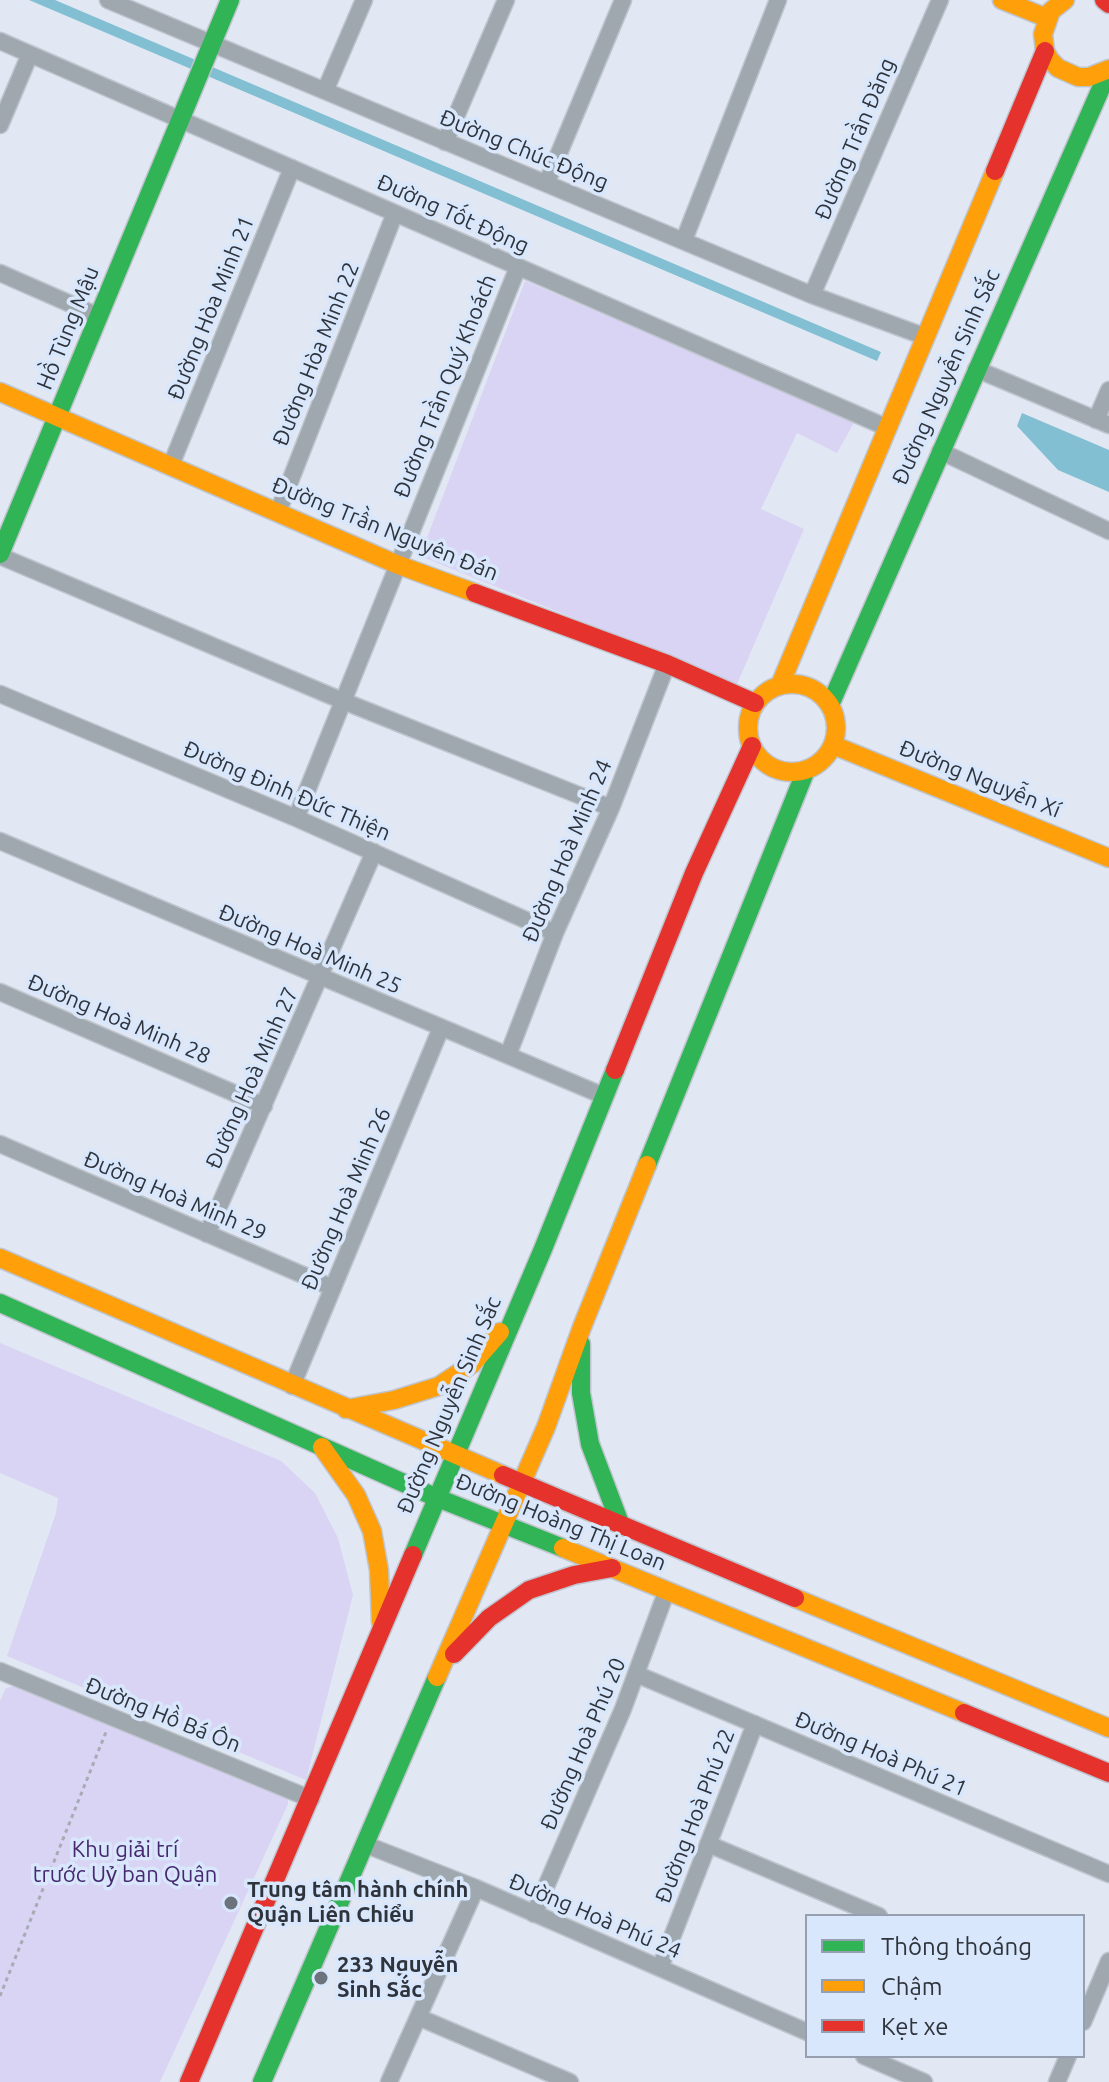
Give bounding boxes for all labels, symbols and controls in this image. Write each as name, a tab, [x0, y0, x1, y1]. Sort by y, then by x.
street label: Đường Trần Đăng	[809, 54, 901, 224]
street label: Đường Chúc Động	[436, 104, 612, 196]
street label: Đường Tốt Động	[373, 169, 533, 259]
street label: Đường Hòa Minh 21	[162, 212, 260, 404]
street label: Đường Hòa Minh 22	[267, 258, 365, 450]
street label: Hồ Tùng Mậu	[31, 262, 105, 394]
street label: Đường Nguyễn Sinh Sắc	[886, 265, 1006, 489]
street label: Đường Trần Quý Khoách	[388, 270, 502, 502]
street label: Đường Trần Nguyên Đán	[268, 472, 502, 586]
street label: Đường Đinh Đức Thiện	[180, 735, 394, 847]
street label: Đường Nguyễn Xí	[895, 735, 1065, 823]
street label: Đường Hoà Minh 24	[517, 756, 617, 946]
street label: Đường Hoà Minh 25	[215, 899, 405, 999]
street label: Đường Hoà Minh 28	[24, 969, 214, 1069]
street label: Đường Hoà Minh 27	[200, 983, 304, 1173]
street label: Đường Hoà Minh 26	[296, 1104, 396, 1294]
street label: Đường Hoà Minh 29	[80, 1146, 270, 1246]
street label: Đường Nguyễn Sinh Sắc	[391, 1292, 507, 1518]
street label: Đường Hoàng Thị Loan	[452, 1468, 670, 1576]
street label: Đường Hoà Phú 20	[535, 1654, 631, 1834]
street label: Đường Hồ Bá Ôn	[81, 1672, 245, 1758]
street label: Đường Hoà Phú 21	[791, 1706, 971, 1802]
street label: Đường Hoà Phú 22	[650, 1725, 740, 1907]
park label: Khu giải trí trước Uỷ ban Quận	[33, 1837, 217, 1888]
street label: Đường Hoà Phú 24	[505, 1868, 685, 1964]
place label: Trung tâm hành chính Quận Liên Chiểu	[247, 1877, 468, 1928]
marker: Trung tâm hành chính Quận Liên Chiểu	[222, 1894, 240, 1912]
legend	[805, 1914, 1085, 2058]
text: Thông thoáng	[881, 1933, 1032, 1960]
place label: 233 Nguyễn Sinh Sắc	[337, 1952, 458, 2004]
marker: 233 Nguyễn Sinh Sắc	[312, 1969, 330, 1987]
text: Chậm	[881, 1973, 942, 2000]
text: Kẹt xe	[881, 2013, 949, 2040]

